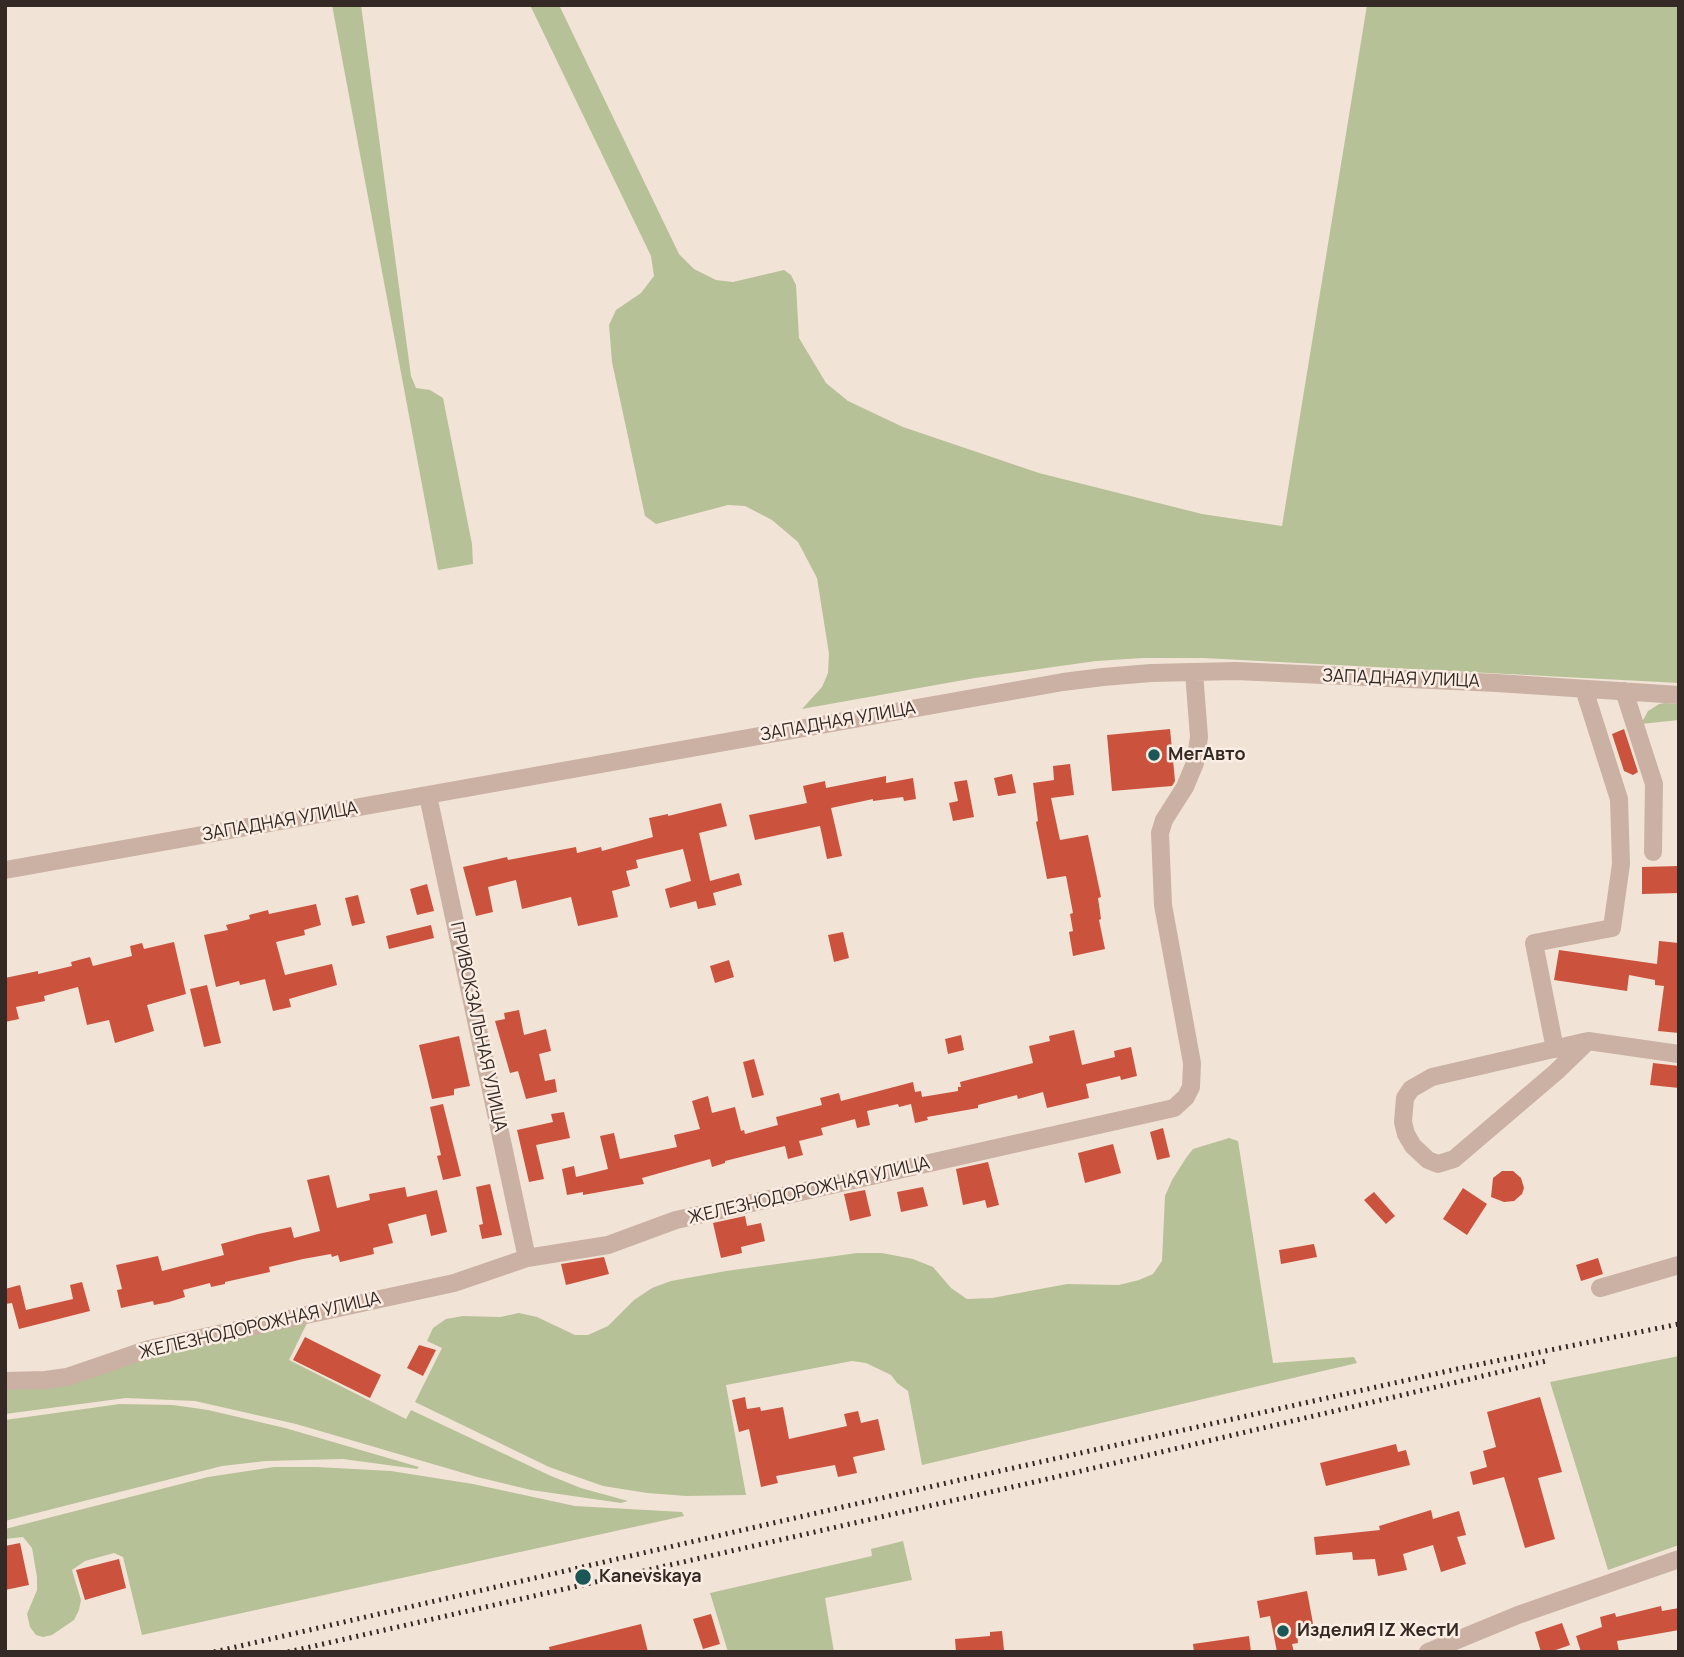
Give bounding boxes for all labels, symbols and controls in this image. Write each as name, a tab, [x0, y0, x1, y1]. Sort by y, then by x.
street label: ЗАПАДНАЯ УЛИЦА	[1322, 665, 1480, 693]
street label: ЗАПАДНАЯ УЛИЦА	[758, 698, 918, 746]
place label: МегАвто	[1168, 744, 1246, 766]
marker: МегАвто	[1146, 747, 1162, 763]
street label: ЗАПАДНАЯ УЛИЦА	[200, 798, 360, 846]
street label: ПРИВОКЗАЛЬНАЯ УЛИЦА	[445, 920, 511, 1134]
street label: ЖЕЛЕЗНОДОРОЖНАЯ УЛИЦА	[686, 1153, 932, 1229]
street label: ЖЕЛЕЗНОДОРОЖНАЯ УЛИЦА	[137, 1288, 383, 1364]
place label: Kanevskaya	[599, 1566, 702, 1588]
marker: Kanevskaya	[573, 1567, 593, 1587]
place label: ИзделиЯ IZ ЖестИ	[1297, 1620, 1459, 1642]
marker: ИзделиЯ IZ ЖестИ	[1275, 1623, 1291, 1639]

